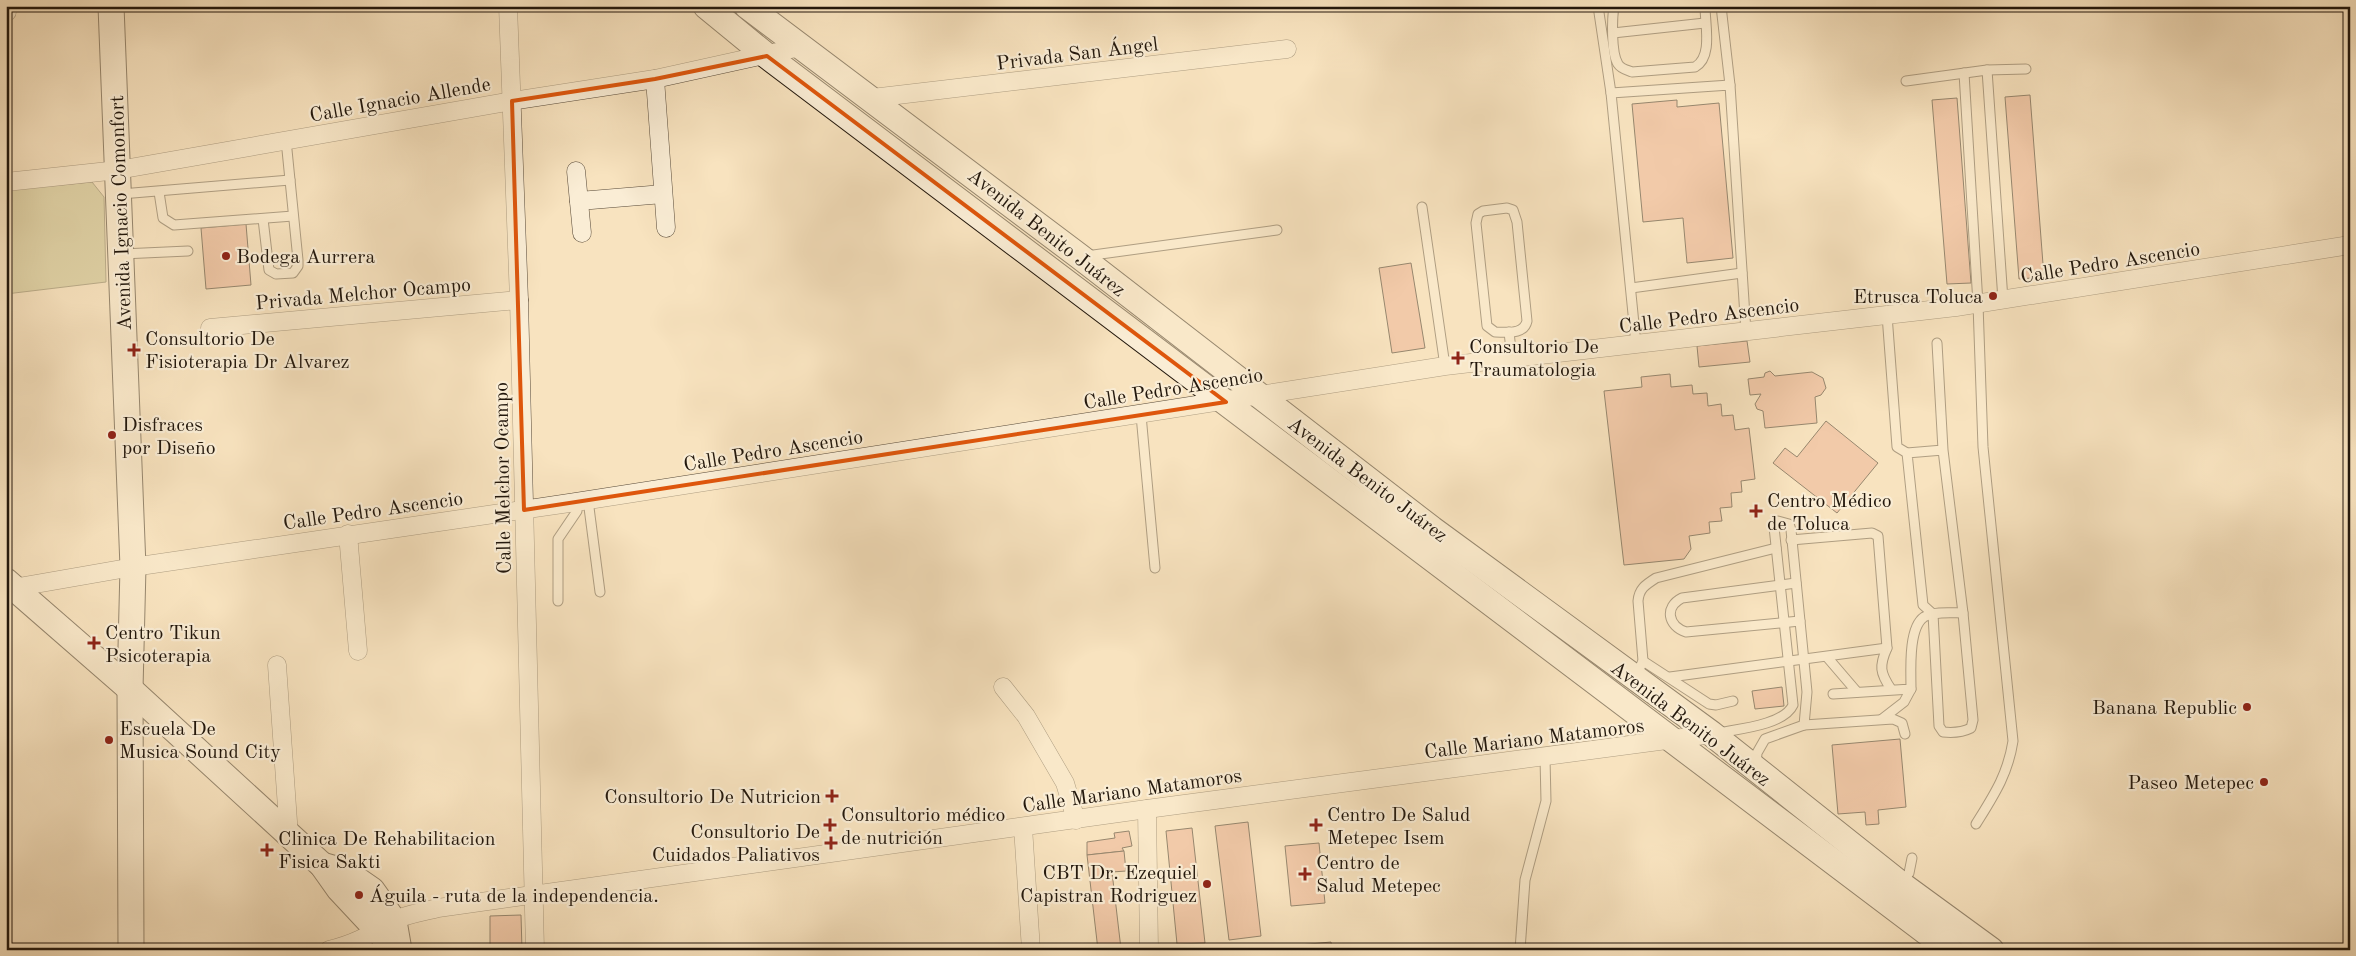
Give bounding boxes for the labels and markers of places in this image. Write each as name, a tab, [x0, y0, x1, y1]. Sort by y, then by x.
place label: Bodega Aurrera	[236, 248, 375, 268]
marker: Bodega Aurrera	[220, 250, 232, 262]
place label: Etrusca Toluca	[1853, 288, 1983, 308]
marker: Etrusca Toluca	[1987, 290, 1999, 302]
place label: Consultorio De Fisioterapia Dr Alvarez	[145, 330, 350, 373]
place label: Consultorio De Traumatologia	[1469, 338, 1599, 381]
marker: Consultorio De Fisioterapia Dr Alvarez	[127, 343, 141, 357]
marker: Consultorio De Traumatologia	[1451, 351, 1465, 365]
place label: Disfraces por Diseño	[122, 416, 216, 459]
marker: Disfraces por Diseño	[106, 429, 118, 441]
place label: Centro Médico de Toluca	[1767, 492, 1892, 535]
marker: Centro Médico de Toluca	[1749, 504, 1763, 518]
place label: Centro Tikun Psicoterapia	[105, 624, 221, 667]
marker: Centro Tikun Psicoterapia	[87, 636, 101, 650]
place label: Banana Republic	[2092, 699, 2237, 719]
marker: Banana Republic	[2241, 701, 2253, 713]
place label: Escuela De Musica Sound City	[119, 720, 281, 763]
marker: Escuela De Musica Sound City	[103, 734, 115, 746]
place label: Paseo Metepec	[2128, 774, 2254, 794]
marker: Paseo Metepec	[2258, 776, 2270, 788]
place label: Consultorio De Nutricion	[604, 788, 821, 808]
marker: Consultorio De Nutricion	[825, 789, 839, 803]
place label: Consultorio médico de nutrición	[841, 806, 1005, 849]
place label: Centro De Salud Metepec Isem	[1327, 806, 1470, 849]
marker: Consultorio médico de nutrición	[823, 818, 837, 832]
marker: Centro De Salud Metepec Isem	[1309, 818, 1323, 832]
place label: Consultorio De Cuidados Paliativos	[652, 823, 820, 866]
place label: Clinica De Rehabilitacion Fisica Sakti	[278, 830, 496, 873]
marker: Consultorio De Cuidados Paliativos	[824, 836, 838, 850]
marker: Clinica De Rehabilitacion Fisica Sakti	[260, 843, 274, 857]
place label: Centro de Salud Metepec	[1316, 854, 1441, 897]
place label: CBT Dr. Ezequiel Capistran Rodriguez	[1020, 864, 1197, 907]
marker: Centro de Salud Metepec	[1298, 867, 1312, 881]
marker: CBT Dr. Ezequiel Capistran Rodriguez	[1201, 878, 1213, 890]
place label: Águila - ruta de la independencia.	[369, 884, 659, 907]
marker: Águila - ruta de la independencia.	[353, 889, 365, 901]

